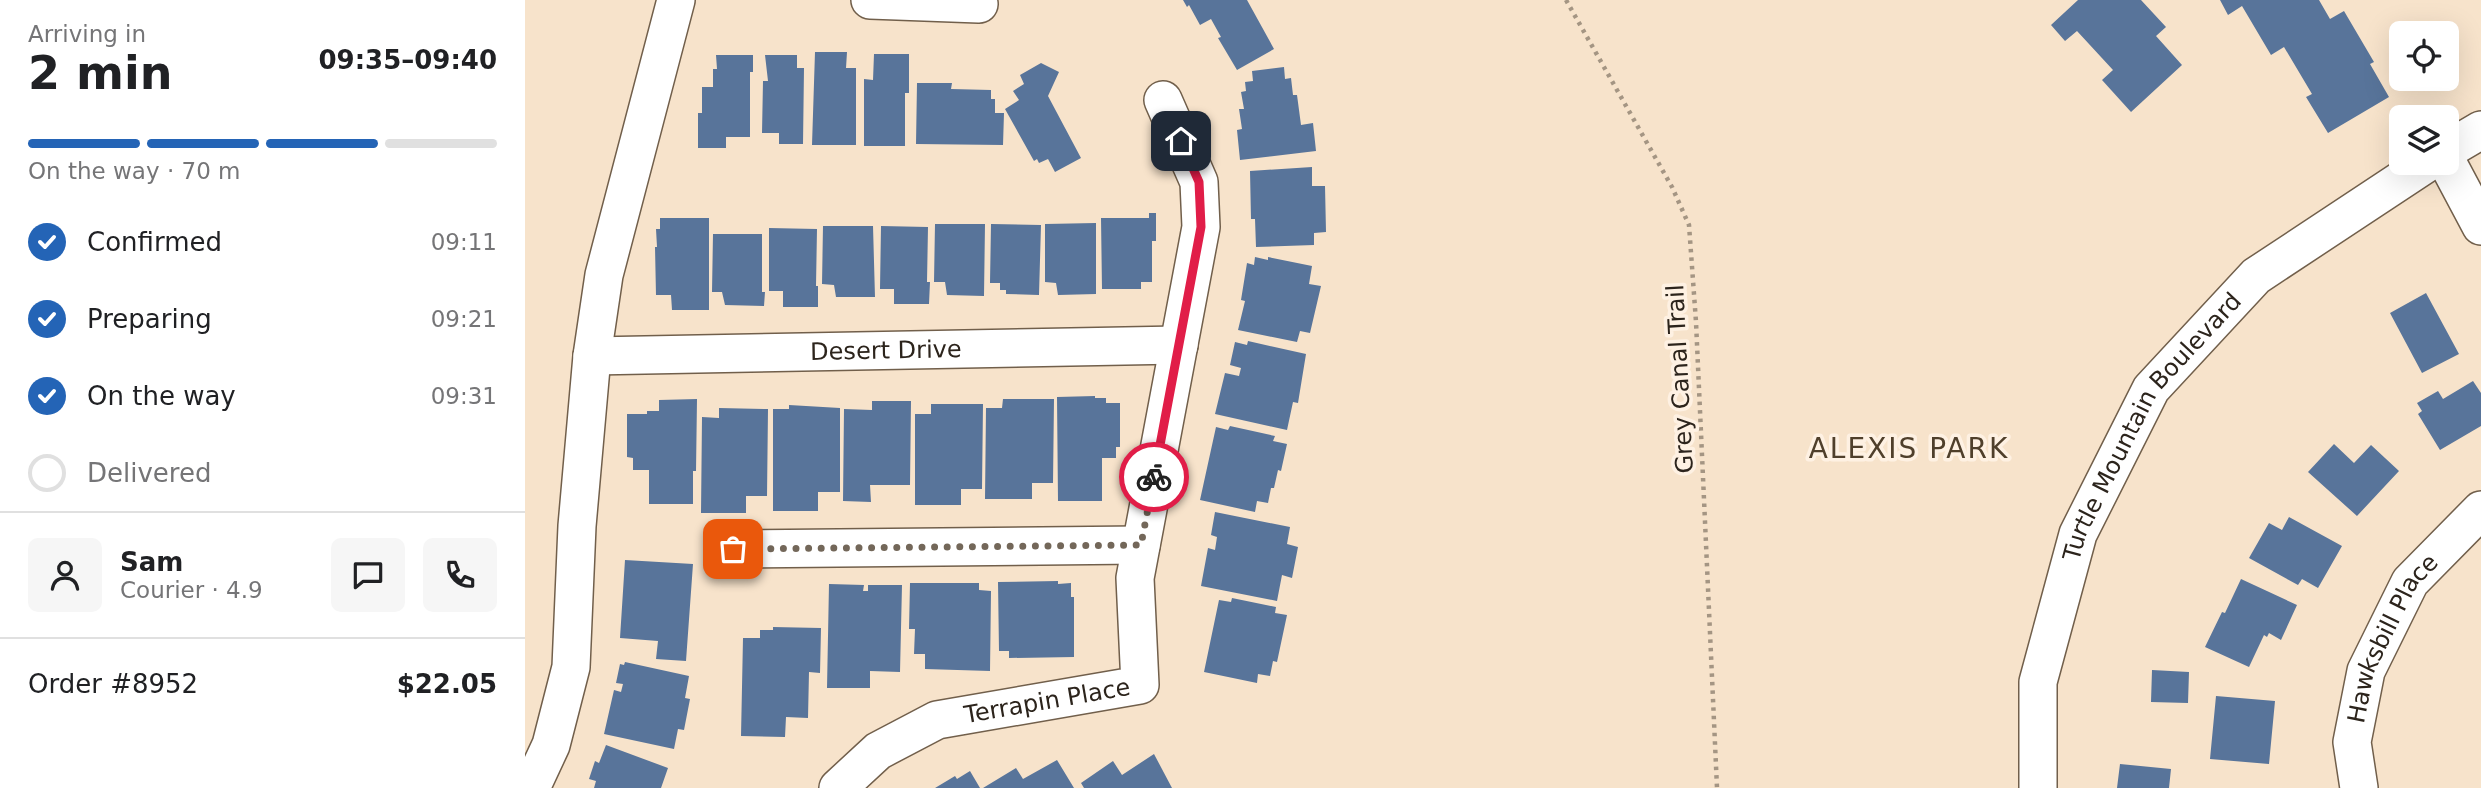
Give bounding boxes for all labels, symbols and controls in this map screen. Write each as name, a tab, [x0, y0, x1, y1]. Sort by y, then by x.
text: Arriving in	[28, 21, 146, 47]
map controls	[2389, 21, 2459, 175]
button: locate	[2389, 21, 2459, 91]
text: 09:35–09:40	[318, 45, 497, 75]
text: 2 min	[28, 46, 172, 100]
button: layers	[2389, 105, 2459, 175]
pin	[1151, 111, 1211, 171]
icon: home	[1162, 122, 1200, 160]
text: On the way · 70 m	[28, 158, 240, 184]
icon: check	[28, 223, 66, 261]
text: Confirmed	[87, 227, 222, 257]
text: 09:11	[431, 229, 497, 255]
street label: Grey Canal Trail	[1661, 284, 1699, 474]
street label: Turtle Mountain Boulevard	[2057, 287, 2247, 565]
icon: check	[28, 300, 66, 338]
text: Preparing	[87, 304, 212, 334]
text: 09:21	[431, 306, 497, 332]
street label: Desert Drive	[810, 335, 962, 366]
icon: check	[28, 377, 66, 415]
text: On the way	[87, 381, 236, 411]
text: 09:31	[431, 383, 497, 409]
district label: ALEXIS PARK	[1809, 432, 2009, 465]
courier	[1119, 442, 1189, 512]
text: Delivered	[87, 458, 211, 488]
icon: bike	[1135, 458, 1173, 496]
pin	[703, 519, 763, 579]
icon: bag	[714, 530, 752, 568]
button: person	[28, 538, 102, 612]
button: chat	[331, 538, 405, 612]
button: phone	[423, 538, 497, 612]
text: Sam	[120, 547, 183, 577]
street label: Hawksbill Place	[2342, 548, 2444, 725]
text: Courier · 4.9	[120, 577, 263, 603]
text: Order #8952	[28, 669, 198, 699]
text: $22.05	[397, 669, 497, 699]
street label: Terrapin Place	[961, 673, 1132, 729]

